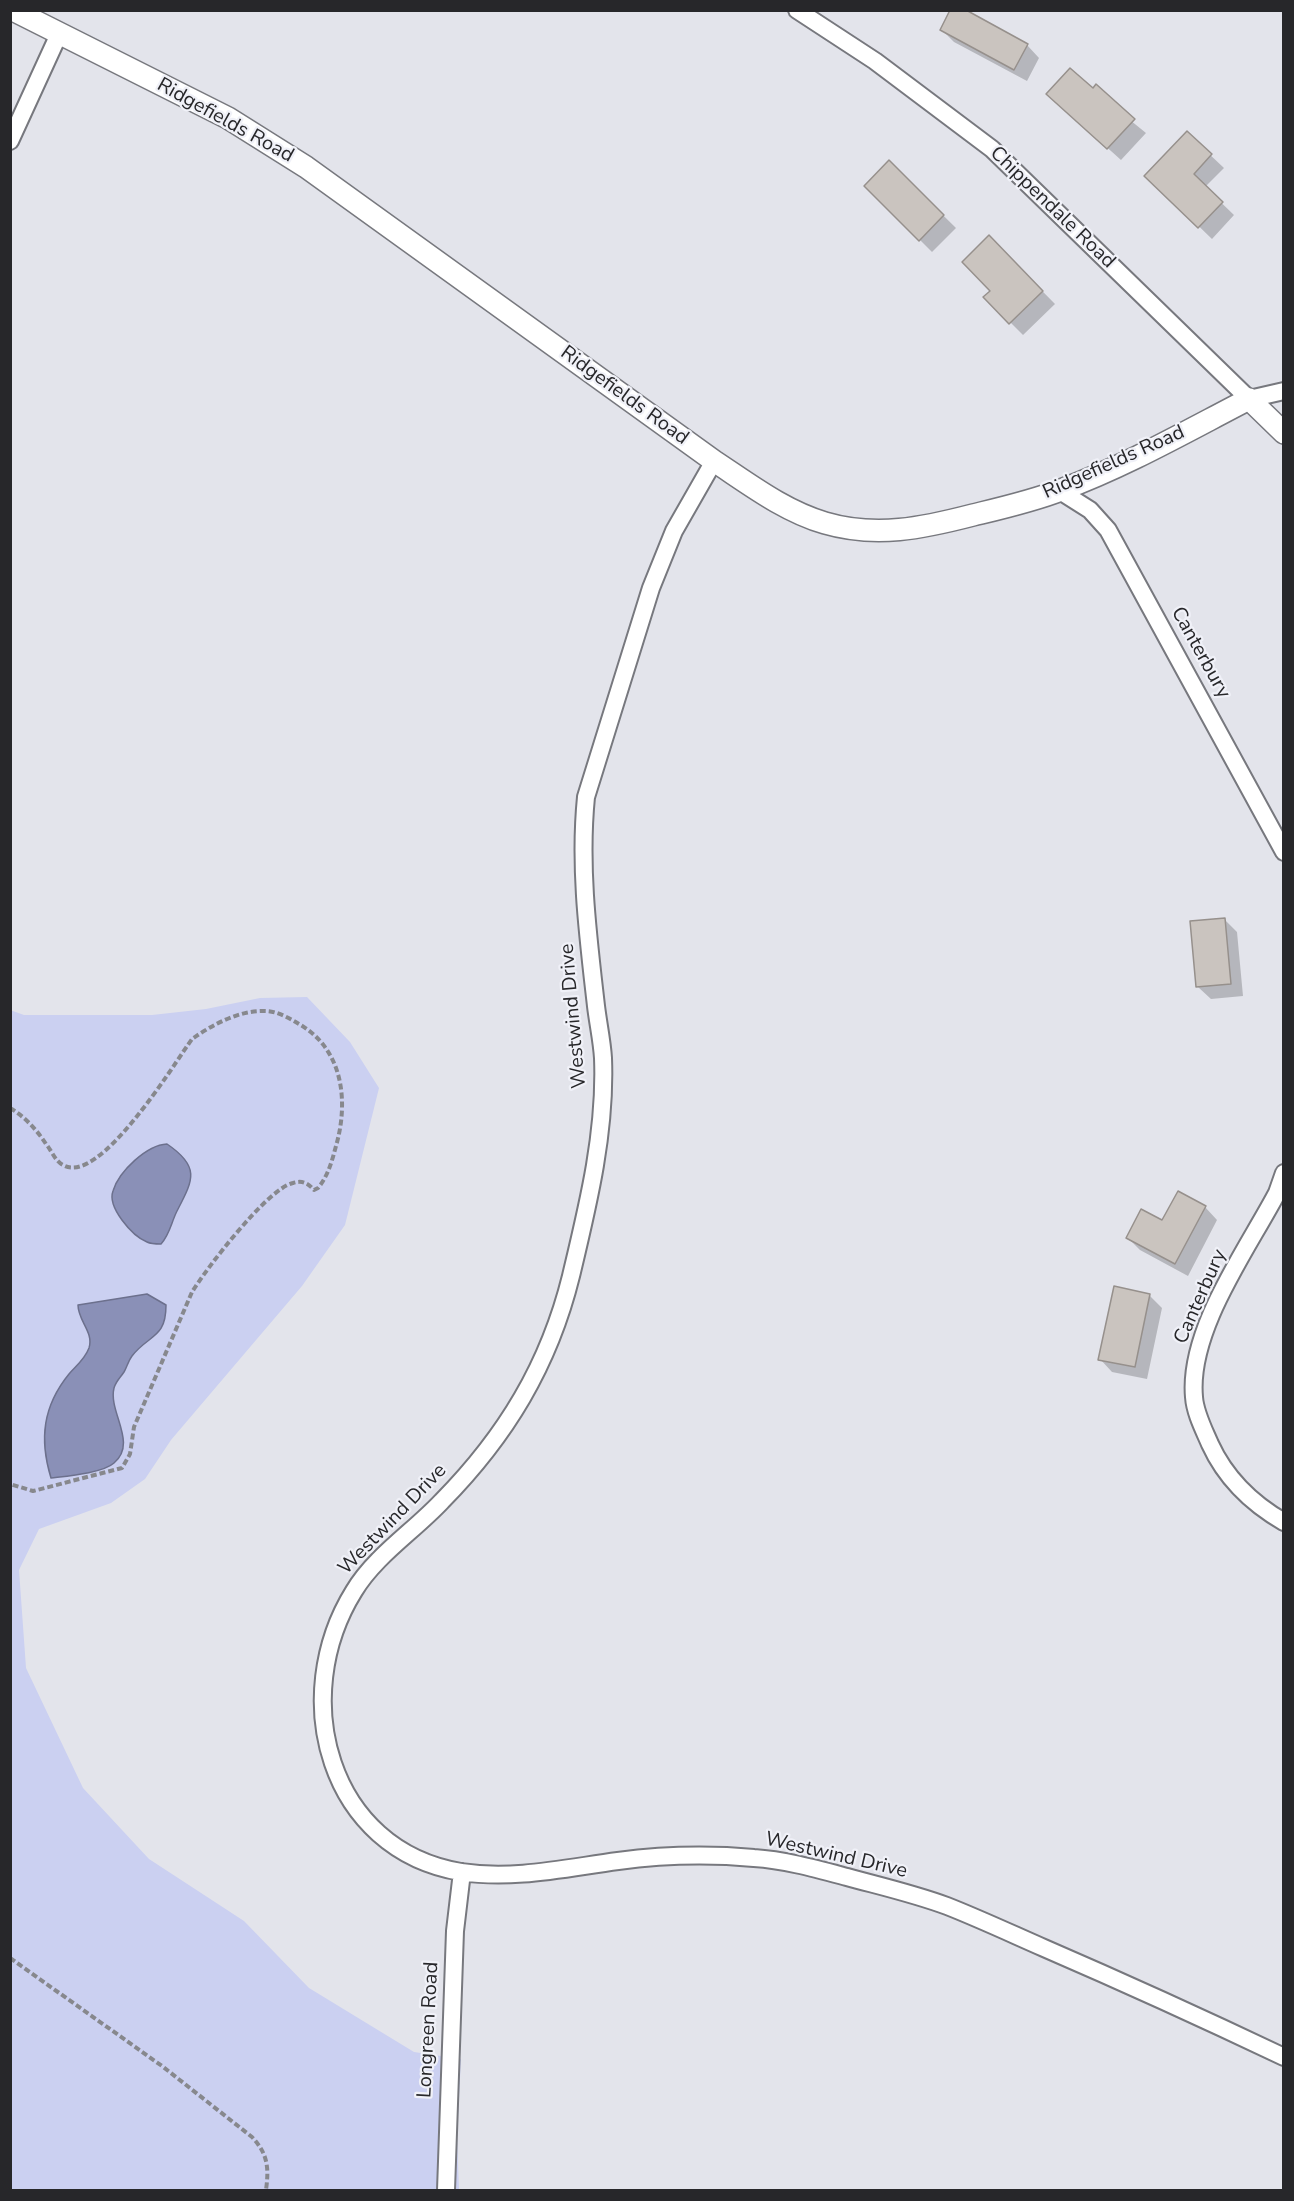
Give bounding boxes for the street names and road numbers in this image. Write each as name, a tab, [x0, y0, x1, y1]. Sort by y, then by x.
street label: Ridgefields Road	[152, 74, 298, 168]
street label: Chippendale Road	[984, 142, 1120, 274]
street label: Ridgefields Road	[555, 341, 693, 451]
street label: Ridgefields Road	[1039, 421, 1189, 505]
street label: Canterbury	[1165, 603, 1235, 703]
street label: Westwind Drive	[556, 943, 592, 1089]
street label: Canterbury	[1170, 1246, 1232, 1348]
street label: Westwind Drive	[334, 1459, 452, 1581]
street label: Westwind Drive	[763, 1828, 909, 1884]
street label: Longreen Road	[413, 1961, 445, 2099]

